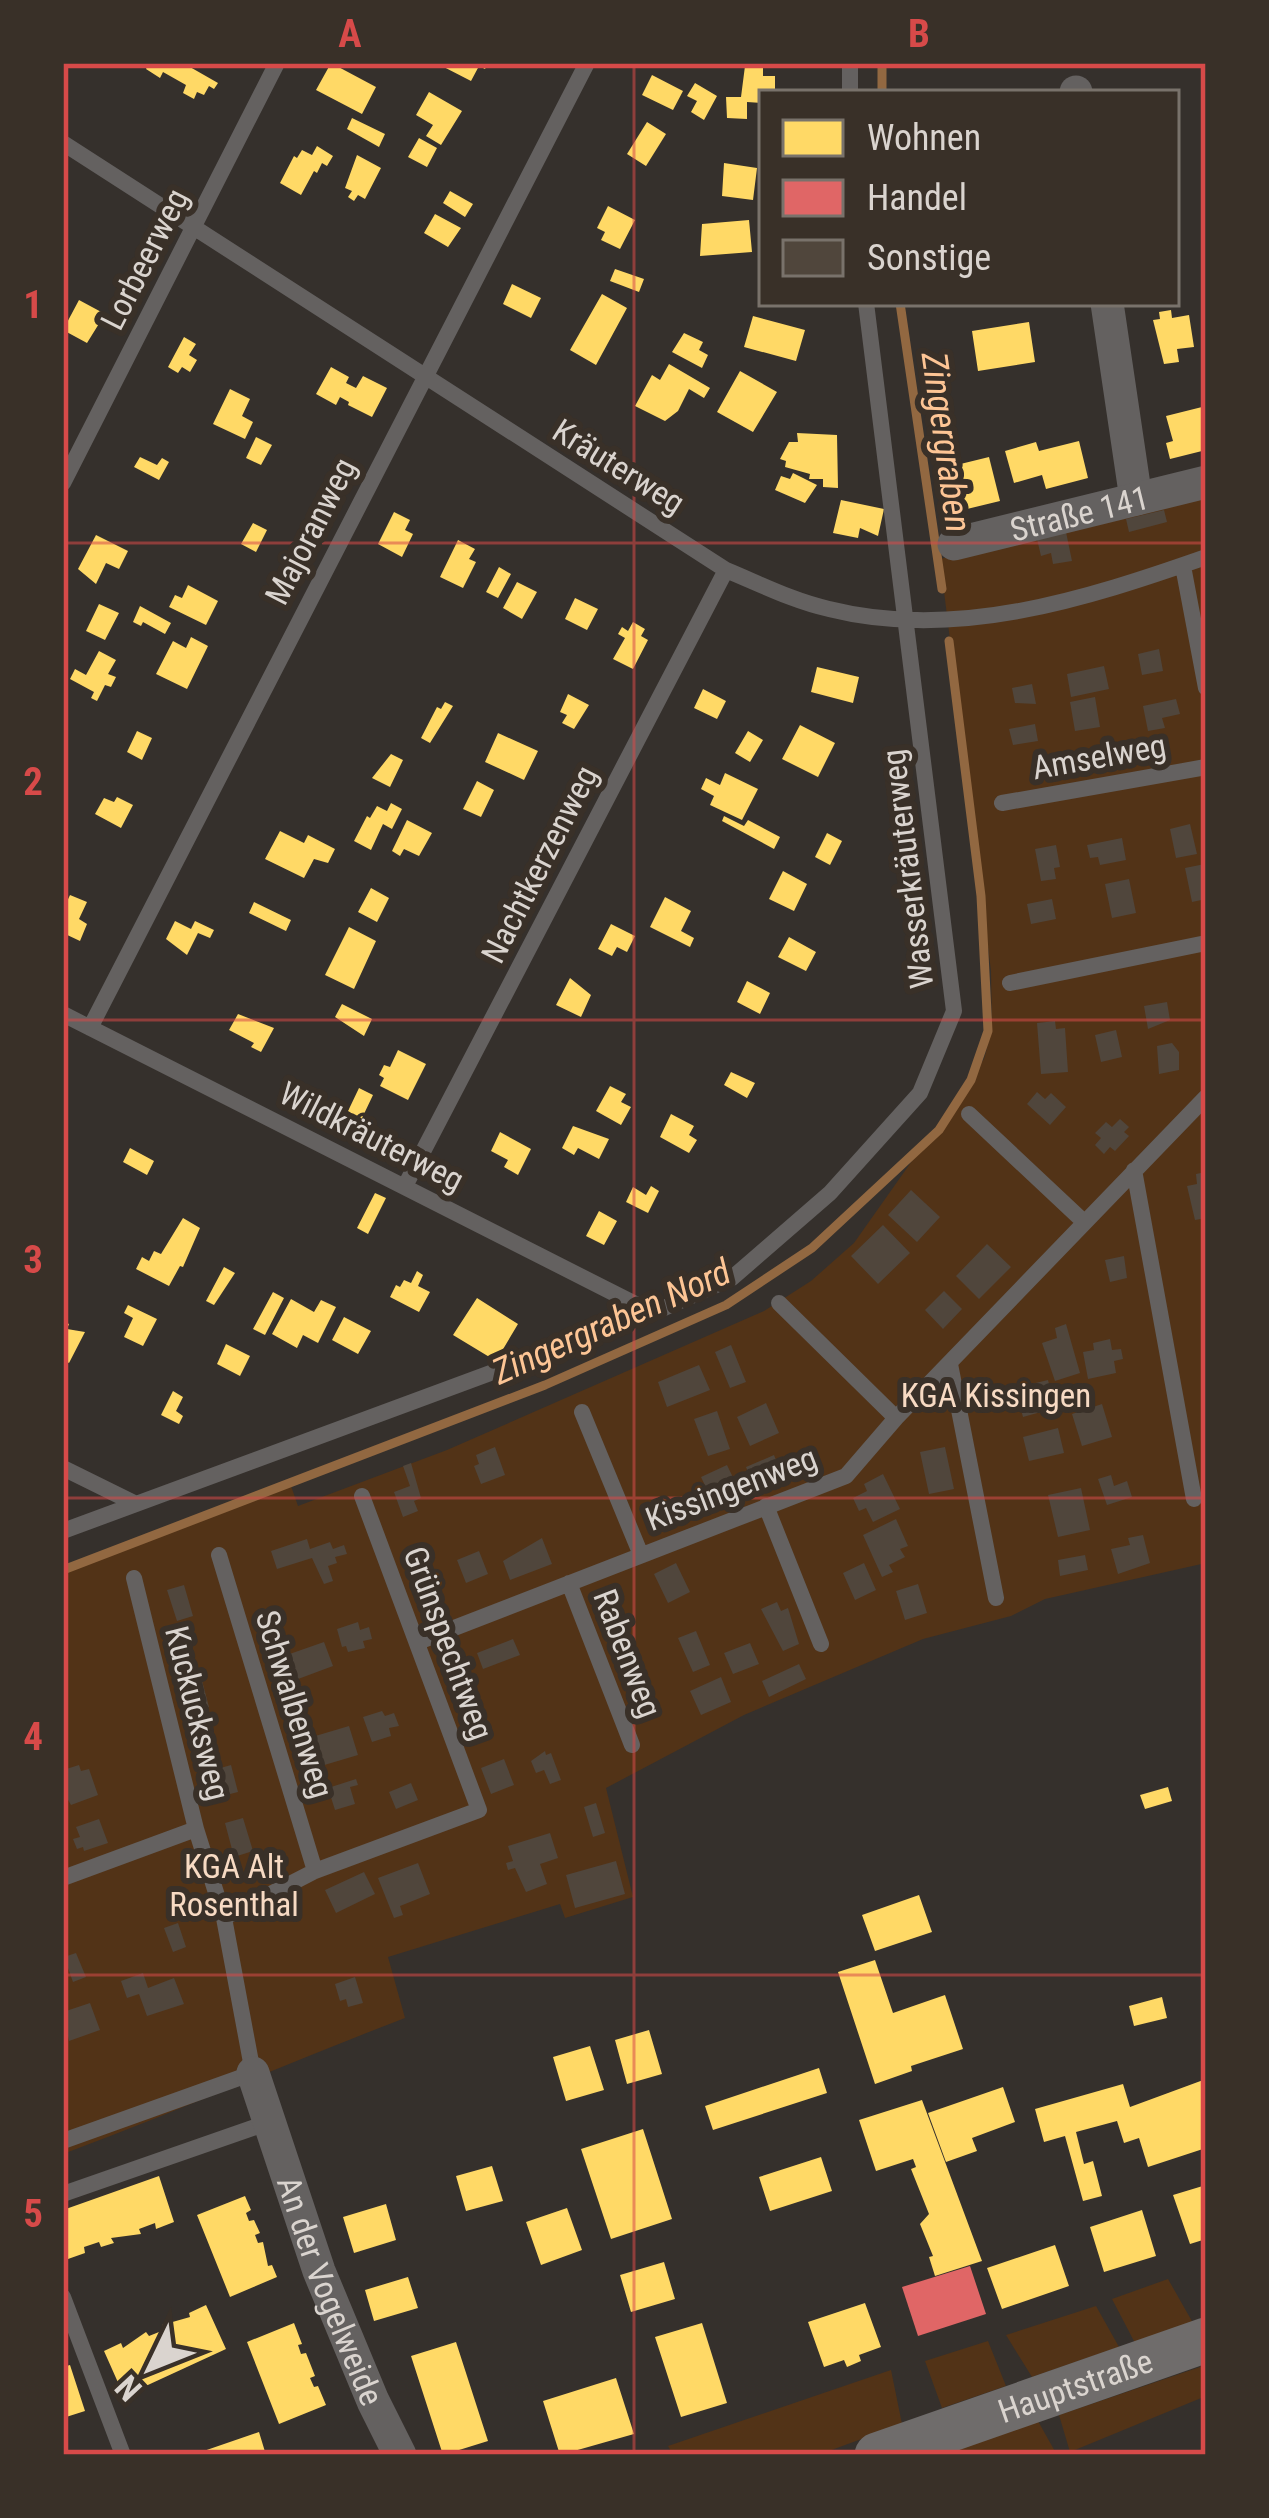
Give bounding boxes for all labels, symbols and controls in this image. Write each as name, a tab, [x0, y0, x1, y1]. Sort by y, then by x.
text: A	[338, 11, 362, 57]
text: B	[908, 11, 930, 57]
legend	[759, 90, 1179, 306]
text: Wohnen	[867, 117, 981, 159]
text: Handel	[867, 177, 967, 219]
street label: Lorbeerweg	[92, 182, 197, 336]
text: Sonstige	[867, 237, 991, 279]
text: 1	[23, 282, 43, 328]
water label: Zingergraben	[912, 348, 979, 535]
street label: Kräuterweg	[546, 411, 692, 522]
street label: Majoranweg	[257, 451, 364, 611]
street label: Straße 141	[1006, 478, 1153, 549]
street label: Amselweg	[1029, 726, 1169, 787]
street label: Wasserkräuterweg	[873, 747, 942, 991]
text: 2	[23, 759, 43, 805]
street label: Nachtkerzenweg	[473, 759, 606, 969]
street label: Wildkräuterweg	[273, 1073, 470, 1200]
text: 3	[23, 1237, 43, 1283]
water label: Zingergraben Nord	[485, 1250, 738, 1394]
park label: KGA Kissingen	[901, 1376, 1091, 1415]
street label: Kissingenweg	[640, 1438, 822, 1539]
street label: Grünspechtweg	[396, 1541, 501, 1745]
street label: Rabenweg	[585, 1584, 670, 1723]
street label: Schwalbenweg	[248, 1606, 342, 1803]
street label: Kuckucksweg	[157, 1622, 238, 1804]
text: 4	[23, 1714, 43, 1760]
park label: KGA Alt Rosenthal	[169, 1847, 299, 1924]
street label: An der Vogelweide	[269, 2171, 392, 2411]
text: 5	[23, 2191, 43, 2237]
north arrow	[90, 2308, 210, 2428]
street label: Hauptstraße	[993, 2341, 1158, 2431]
text: N	[107, 2367, 150, 2409]

